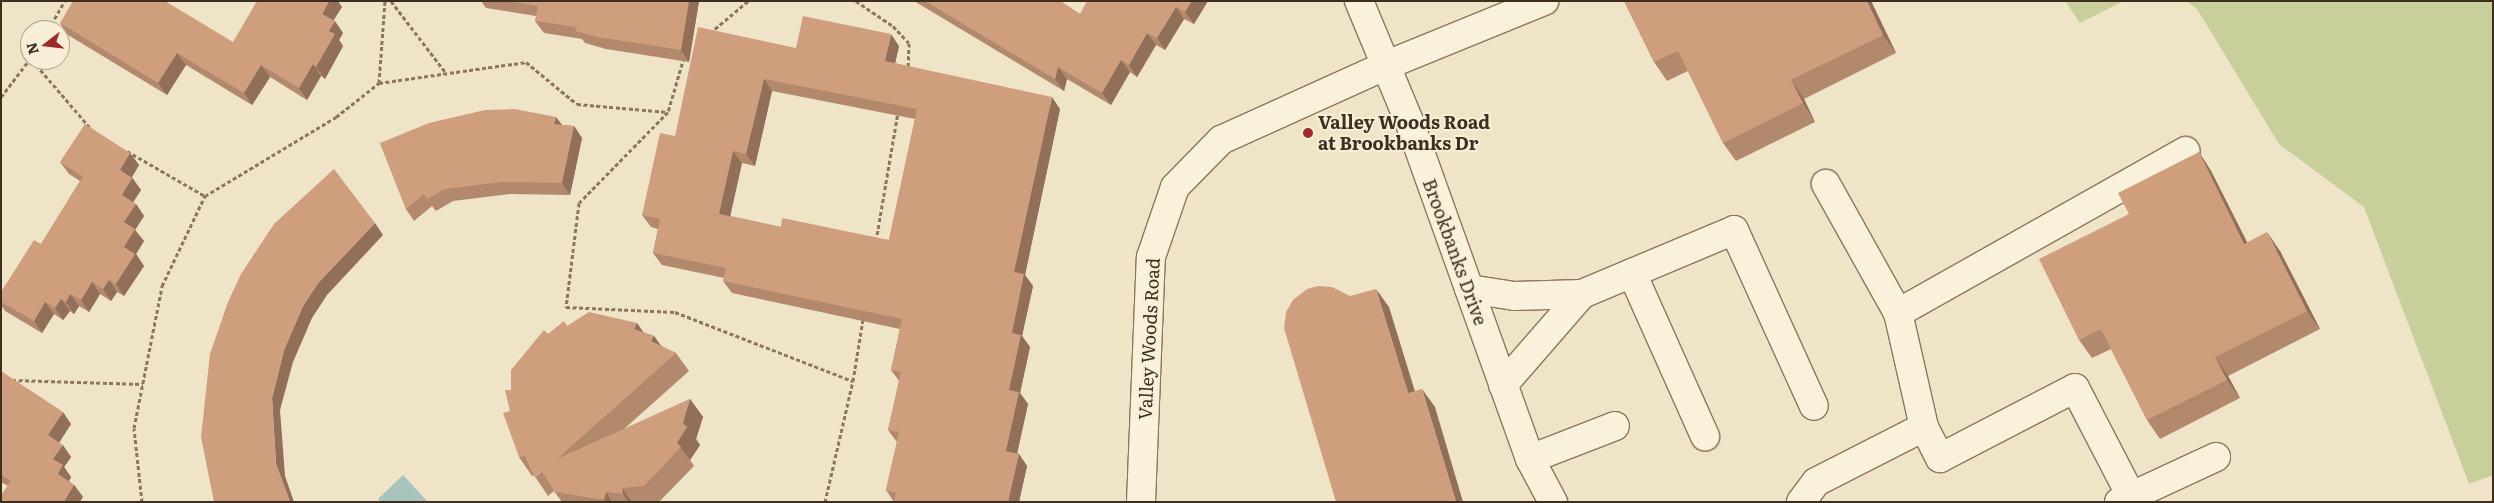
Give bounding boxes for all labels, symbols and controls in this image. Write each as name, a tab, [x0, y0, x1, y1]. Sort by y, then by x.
north arrow	[20, 20, 70, 70]
text: N	[20, 40, 43, 57]
place label: Valley Woods Road at Brookbanks Dr	[1318, 112, 1490, 154]
marker: Valley Woods Road at Brookbanks Dr	[1302, 127, 1314, 139]
street label: Brookbanks Drive	[1418, 176, 1492, 328]
street label: Valley Woods Road	[1134, 257, 1164, 421]

